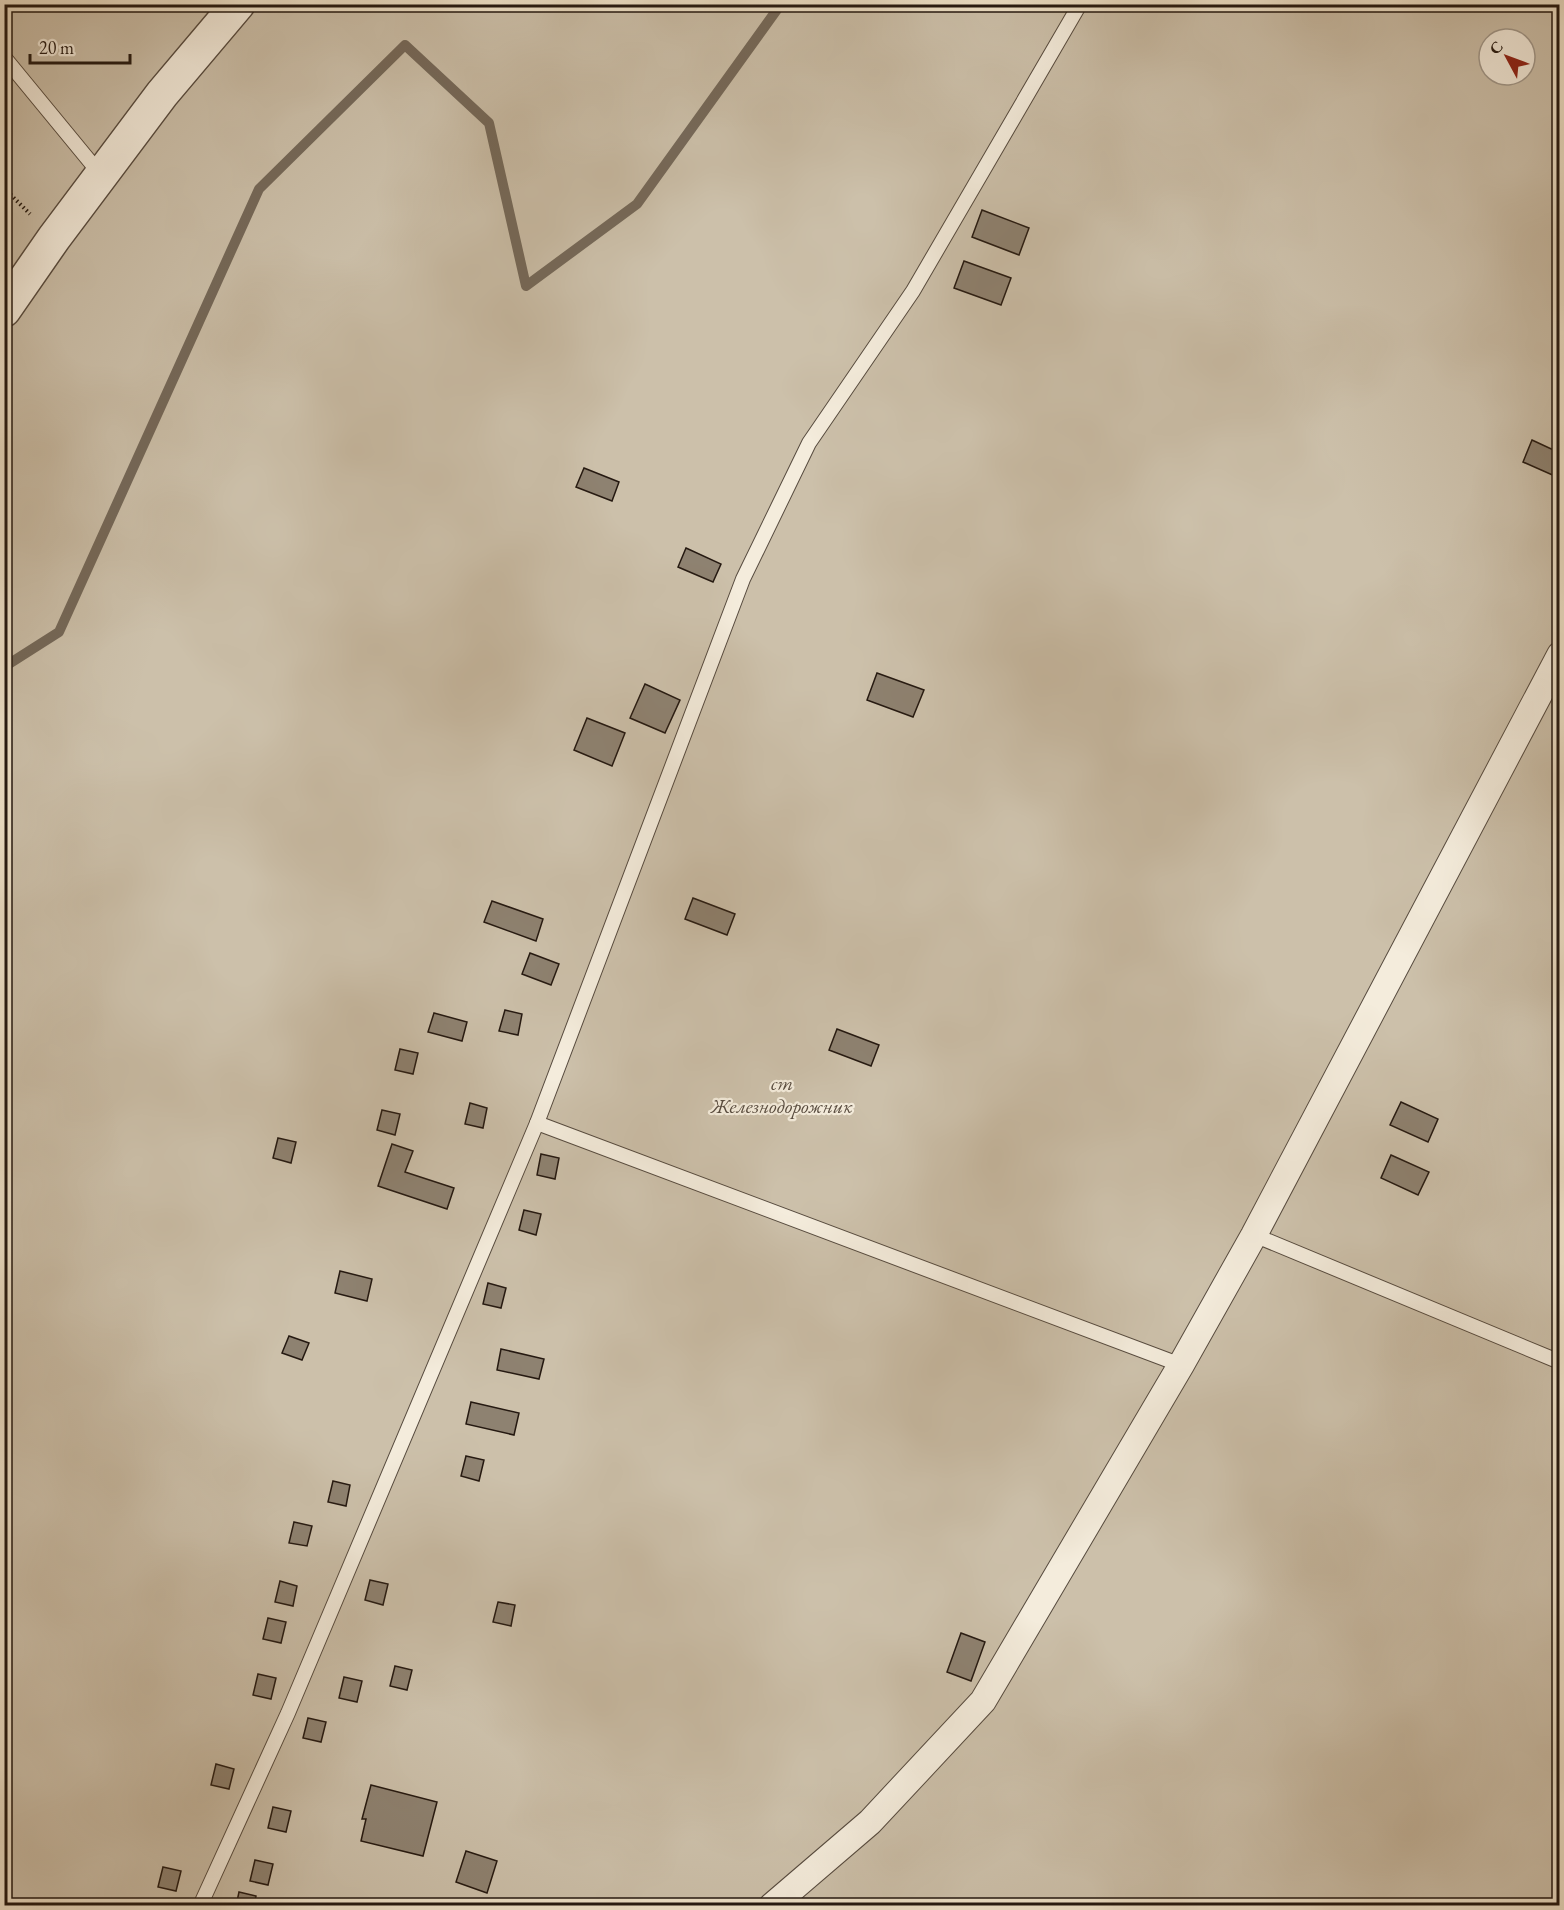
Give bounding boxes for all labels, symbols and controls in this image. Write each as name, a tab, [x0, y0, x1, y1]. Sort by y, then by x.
scale bar	[30, 27, 130, 65]
north arrow	[1477, 27, 1537, 87]
text: 20 m	[39, 36, 74, 59]
text: С	[1484, 36, 1508, 59]
park label: ст Железнодорожник	[710, 1070, 853, 1119]

